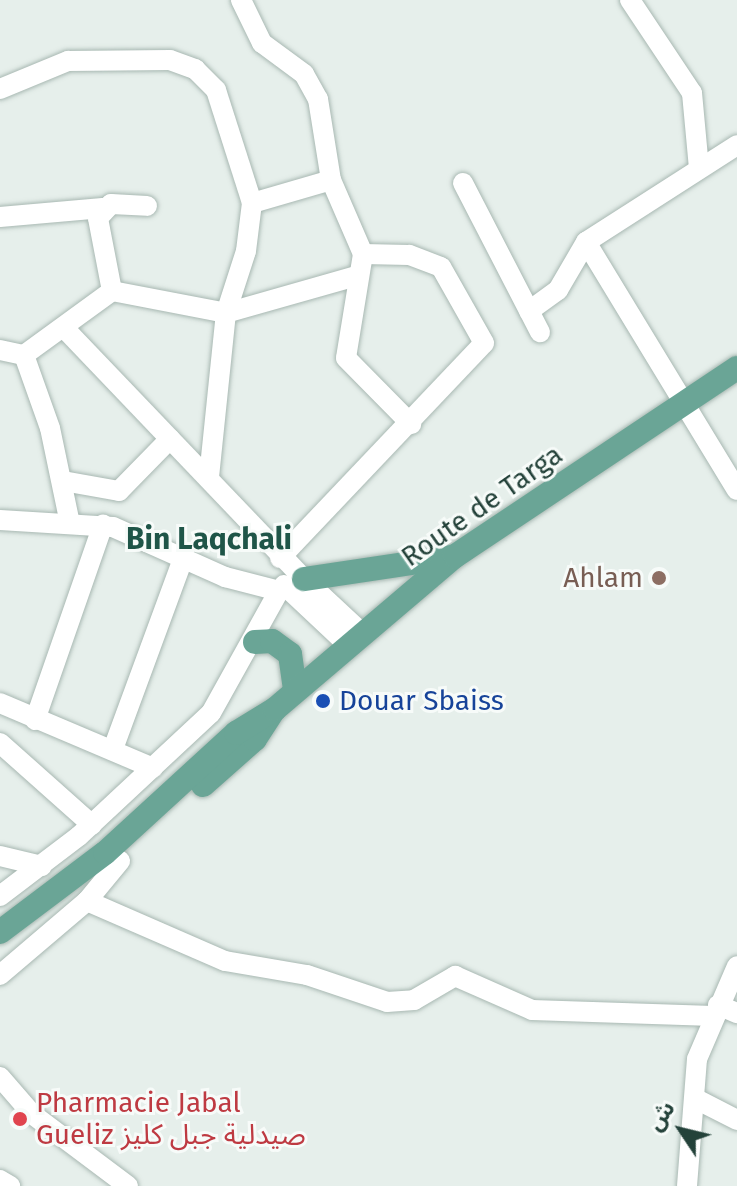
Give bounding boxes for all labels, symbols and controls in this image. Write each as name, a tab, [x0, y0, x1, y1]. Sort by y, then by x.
street label: Route de Targa	[395, 438, 569, 574]
district label: Bin Laqchali	[126, 521, 292, 557]
place label: Ahlam	[563, 561, 643, 595]
marker: Ahlam	[650, 569, 668, 587]
place label: Douar Sbaiss	[339, 684, 504, 718]
marker: Douar Sbaiss	[314, 692, 332, 710]
place label: Pharmacie Jabal Gueliz صيدلية جبل كليز	[36, 1086, 306, 1152]
north arrow	[641, 1090, 721, 1170]
text: ش	[641, 1096, 681, 1136]
marker: Pharmacie Jabal Gueliz صيدلية جبل كليز	[11, 1110, 29, 1128]

